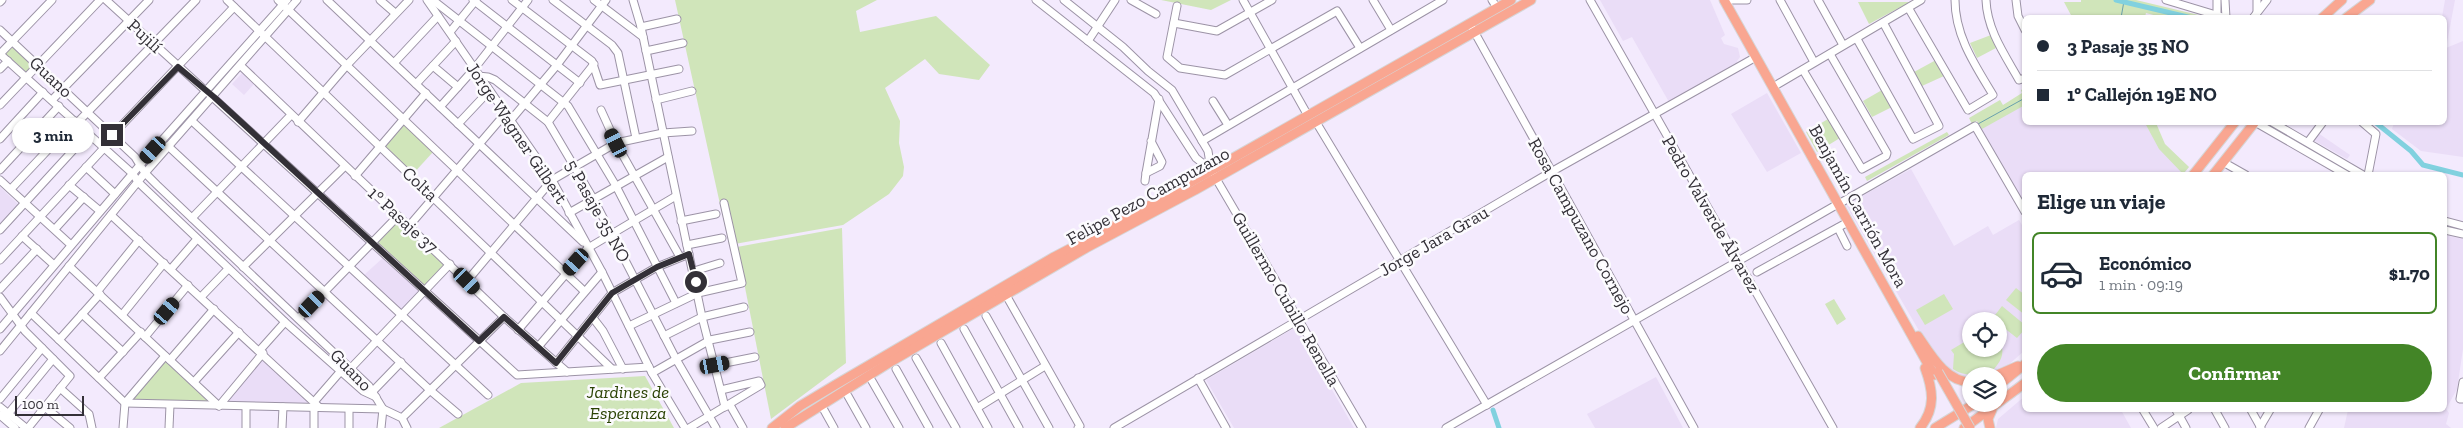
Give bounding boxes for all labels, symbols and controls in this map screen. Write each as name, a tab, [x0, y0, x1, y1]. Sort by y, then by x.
street label: Pujilí	[123, 14, 167, 58]
text: 3 Pasaje 35 NO	[2067, 35, 2189, 58]
street label: Guano	[25, 52, 77, 102]
street label: Jorge Wagner Gilbert	[462, 58, 573, 208]
text: 1° Callejón 19E NO	[2067, 83, 2217, 106]
callout: 3 min	[12, 118, 94, 152]
street label: Benjamín Carrión Mora	[1804, 121, 1912, 292]
route end	[101, 124, 123, 146]
text: 3 min	[33, 126, 73, 145]
car	[602, 126, 629, 160]
street label: Pedro Valverde Álvarez	[1657, 132, 1765, 296]
car	[137, 134, 168, 166]
street label: Rosa Campuzano Cornejo	[1523, 134, 1639, 318]
street label: Felipe Pezo Campuzano	[1063, 142, 1233, 250]
street label: 5 Pasaje 35 NO	[561, 156, 635, 266]
street label: Colta	[397, 162, 443, 206]
street label: 1° Pasaje 37	[363, 182, 443, 258]
text: Elige un viaje	[2037, 188, 2165, 215]
street label: Jorge Jara Grau	[1376, 201, 1492, 281]
street label: Guillermo Cubillo Renella	[1227, 208, 1345, 390]
car	[560, 246, 591, 278]
icon: car	[2039, 251, 2084, 296]
text: Económico	[2099, 252, 2192, 275]
text: $1.70	[2389, 262, 2430, 285]
car	[451, 265, 482, 297]
route start	[685, 271, 707, 293]
text: 1 min · 09:19	[2099, 275, 2183, 294]
car	[296, 288, 327, 320]
car	[151, 295, 182, 327]
map controls	[1962, 312, 2007, 412]
button: locate	[1962, 312, 2007, 357]
street label: Guano	[325, 344, 377, 396]
button: Confirmar	[2037, 344, 2432, 402]
car	[698, 355, 731, 375]
button: layers	[1962, 367, 2007, 412]
park label: Jardines de Esperanza	[586, 381, 669, 424]
scale bar	[15, 393, 84, 416]
text: 100 m	[22, 396, 59, 413]

